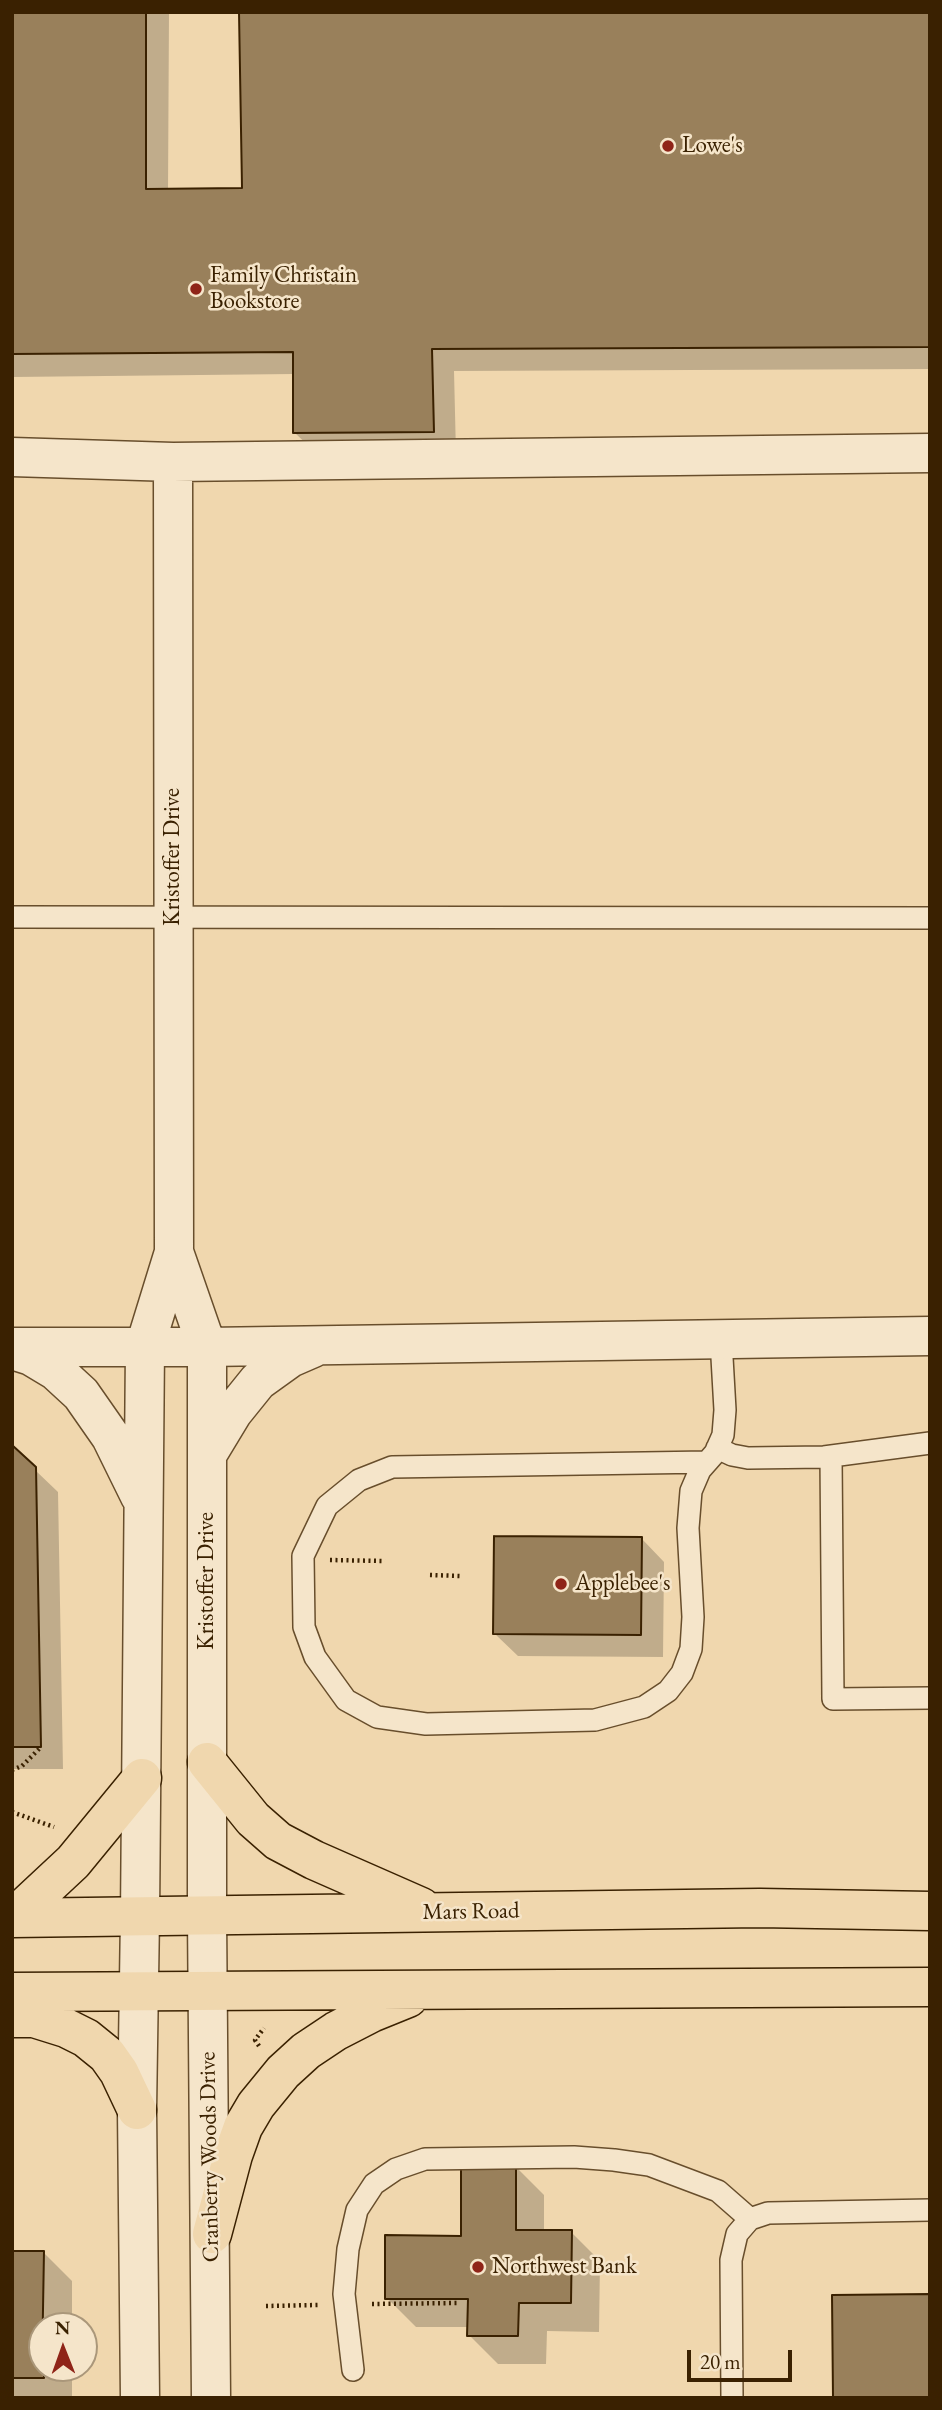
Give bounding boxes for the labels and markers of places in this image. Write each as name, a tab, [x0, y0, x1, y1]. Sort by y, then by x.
place label: Lowe's	[682, 132, 743, 160]
marker: Lowe's	[660, 138, 676, 154]
place label: Family Christain Bookstore	[210, 262, 357, 316]
marker: Family Christain Bookstore	[188, 281, 204, 297]
place label: Applebee's	[575, 1570, 671, 1598]
marker: Applebee's	[553, 1576, 569, 1592]
place label: Northwest Bank	[492, 2253, 637, 2281]
marker: Northwest Bank	[470, 2259, 486, 2275]

